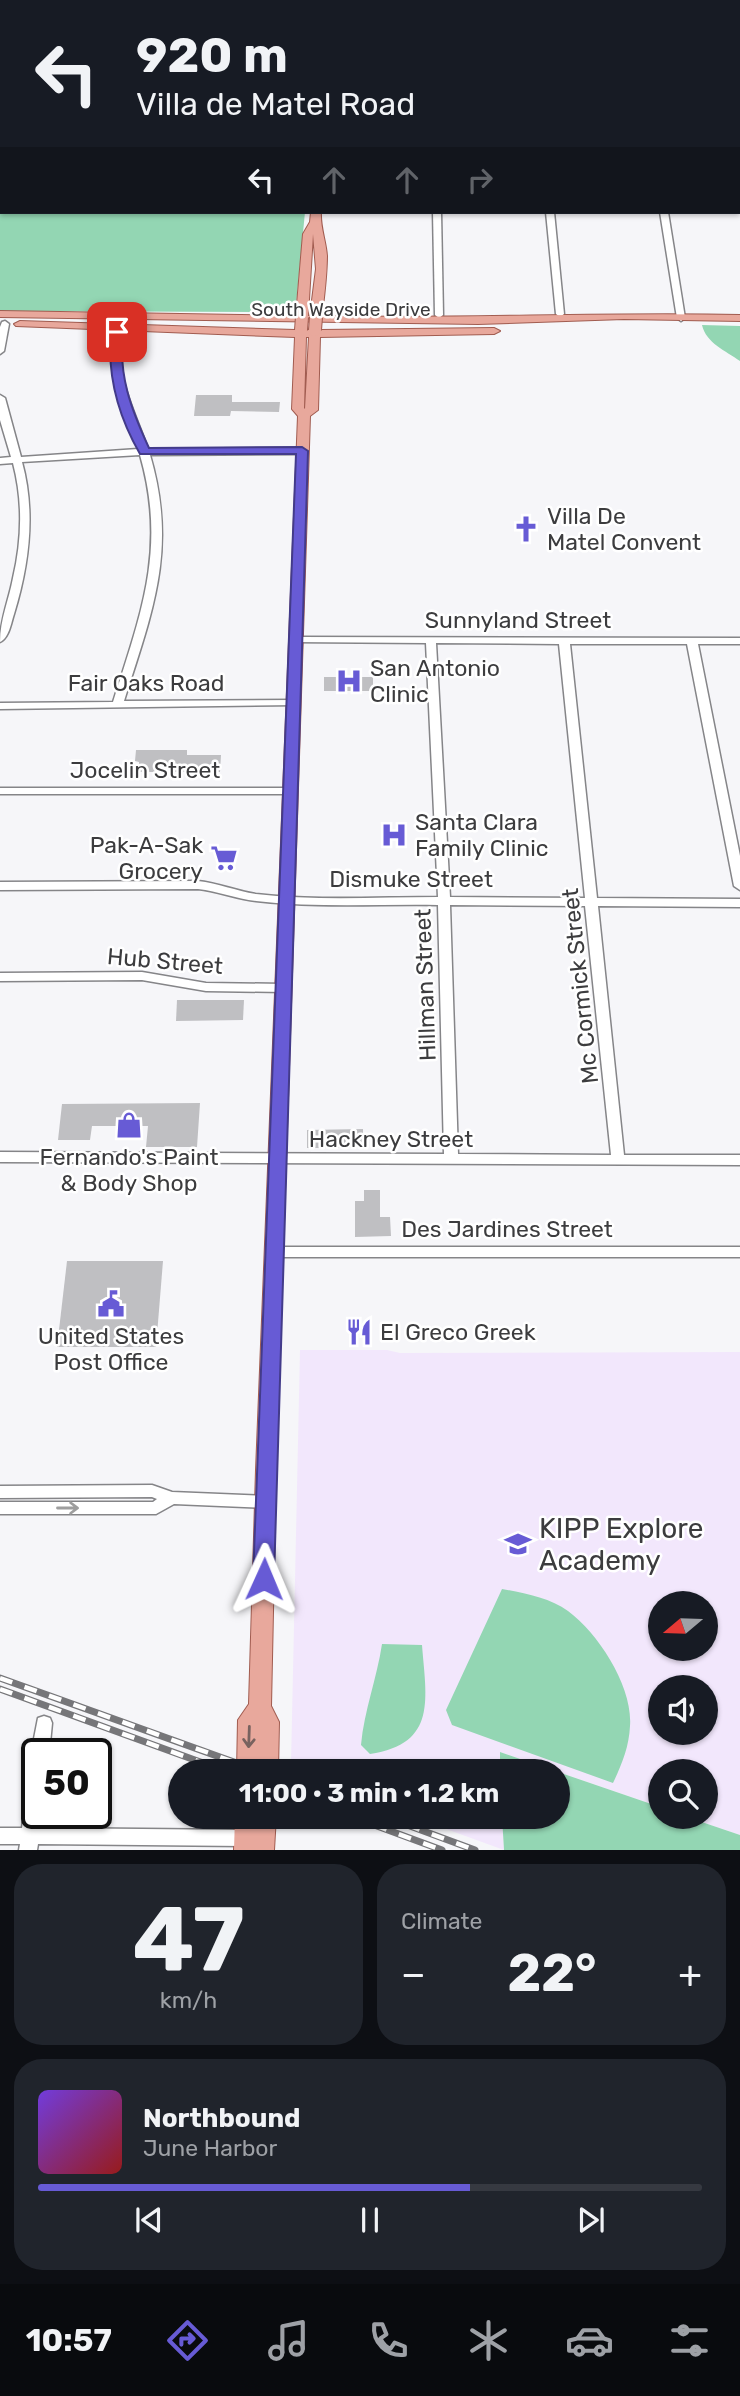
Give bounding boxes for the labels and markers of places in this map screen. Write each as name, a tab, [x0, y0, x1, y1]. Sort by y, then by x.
pin	[87, 302, 147, 362]
place label: Villa De Matel Convent	[547, 502, 701, 556]
church icon: Villa De Matel Convent	[511, 514, 541, 544]
place label: San Antonio Clinic	[370, 654, 500, 708]
hospital icon: San Antonio Clinic	[334, 666, 364, 696]
place label: Santa Clara Family Clinic	[415, 808, 548, 862]
hospital icon: Santa Clara Family Clinic	[379, 820, 409, 850]
place label: Pak-A-Sak Grocery	[90, 831, 203, 885]
supermarket icon: Pak-A-Sak Grocery	[209, 843, 239, 873]
shop icon: Fernando's Paint & Body Shop	[114, 1110, 144, 1140]
place label: Fernando's Paint & Body Shop	[39, 1143, 219, 1197]
public building icon: United States Post Office	[96, 1289, 126, 1319]
restaurant icon: El Greco Greek	[344, 1317, 374, 1347]
place label: El Greco Greek	[380, 1318, 536, 1346]
place label: United States Post Office	[38, 1322, 184, 1376]
place label: KIPP Explore Academy	[539, 1512, 703, 1577]
school or university icon: KIPP Explore Academy	[503, 1529, 533, 1559]

